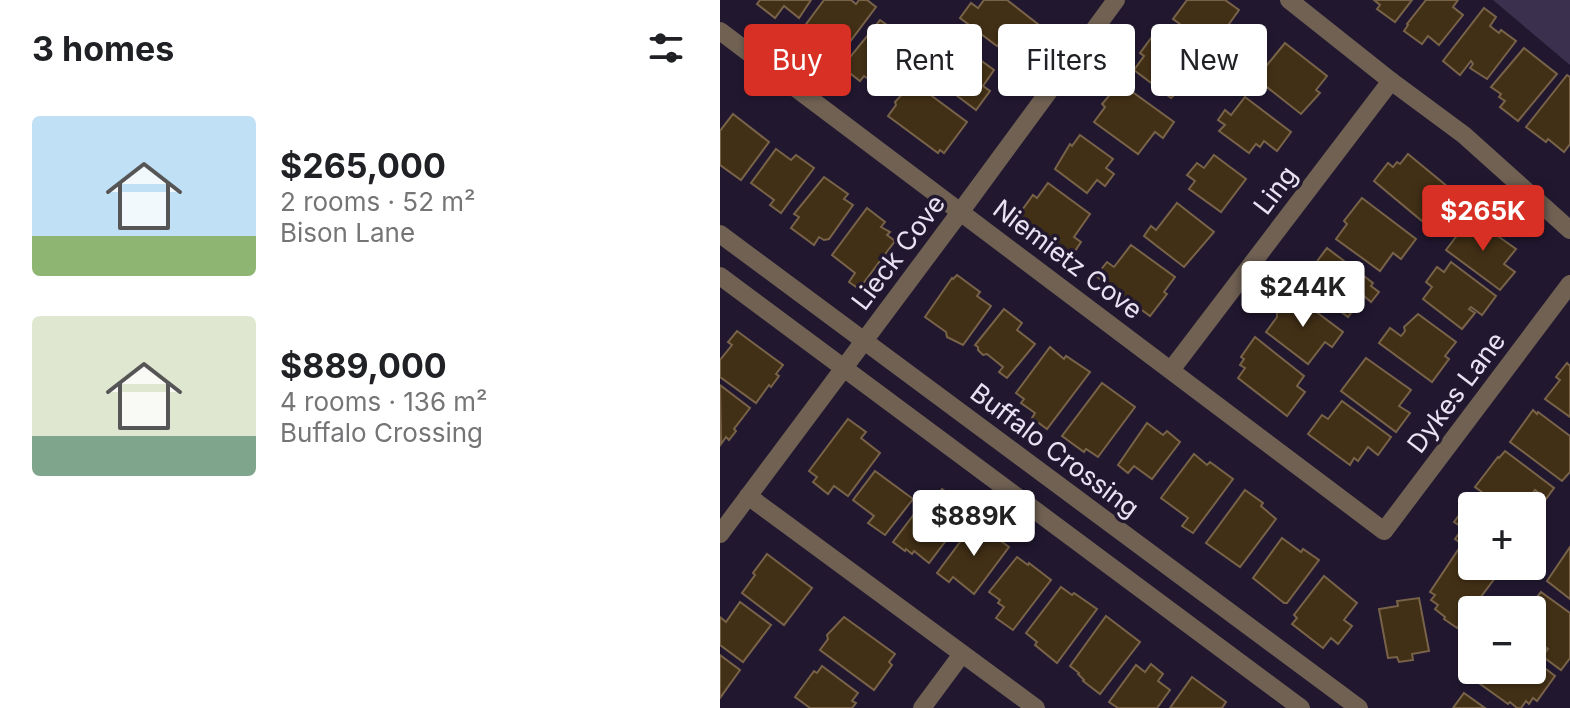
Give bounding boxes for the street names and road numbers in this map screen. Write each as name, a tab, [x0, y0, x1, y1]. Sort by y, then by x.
street label: Ling	[1247, 160, 1303, 220]
street label: Lieck Cove	[845, 188, 951, 316]
street label: Niemietz Cove	[987, 193, 1149, 325]
street label: Dykes Lane	[1401, 325, 1511, 459]
street label: Buffalo Crossing	[965, 377, 1145, 523]

